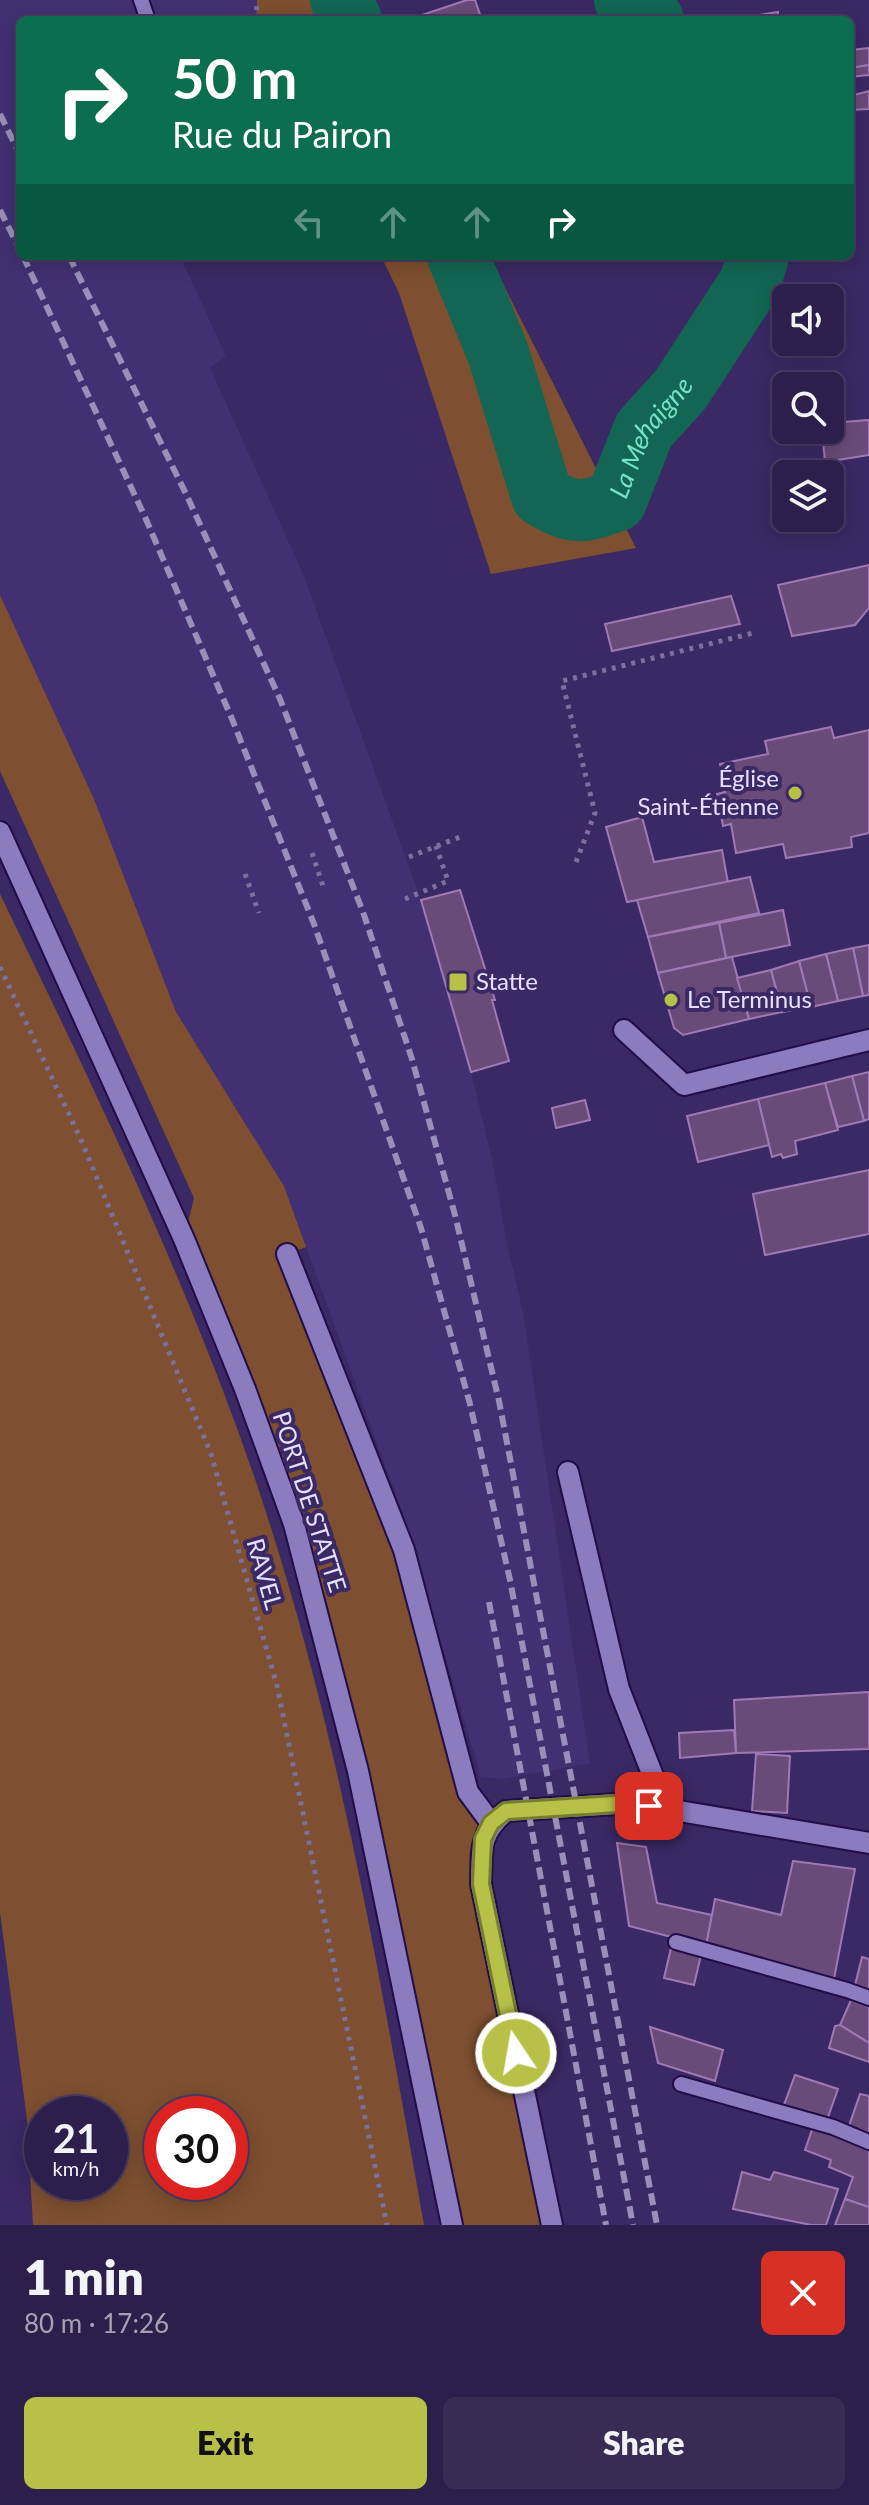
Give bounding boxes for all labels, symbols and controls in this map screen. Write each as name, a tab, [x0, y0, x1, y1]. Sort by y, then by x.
text: 50 m	[172, 44, 297, 111]
icon: right	[40, 48, 144, 152]
text: Rue du Pairon	[172, 112, 392, 156]
icon: left	[287, 200, 331, 244]
icon: ahead	[371, 200, 415, 244]
icon: ahead	[455, 200, 499, 244]
icon: right	[539, 200, 583, 244]
map controls	[772, 284, 844, 532]
button: sound	[772, 284, 844, 356]
water label: La Mehaigne	[602, 371, 699, 503]
button: search	[772, 372, 844, 444]
button: layers	[772, 460, 844, 532]
place label: Église Saint-Étienne	[637, 763, 779, 820]
marker: Église Saint-Étienne	[786, 784, 804, 802]
place label: Statte	[476, 966, 538, 995]
marker: Statte	[447, 971, 469, 993]
place label: Le Terminus	[687, 984, 812, 1013]
marker: Le Terminus	[662, 991, 680, 1009]
street label: PORT DE STATTE	[268, 1408, 353, 1596]
street label: RAVEL	[242, 1535, 289, 1612]
pin	[615, 1772, 683, 1840]
icon: arrive	[627, 1784, 671, 1828]
position arrow	[474, 2011, 558, 2095]
speed limit sign: 30	[144, 2096, 248, 2200]
text: 21	[53, 2114, 99, 2162]
text: km/h	[53, 2156, 99, 2180]
text: 1 min	[24, 2248, 144, 2305]
button: close	[761, 2251, 845, 2335]
text: 80 m · 17:26	[24, 2307, 169, 2339]
button: Exit	[24, 2397, 427, 2489]
button: Share	[443, 2397, 845, 2489]

